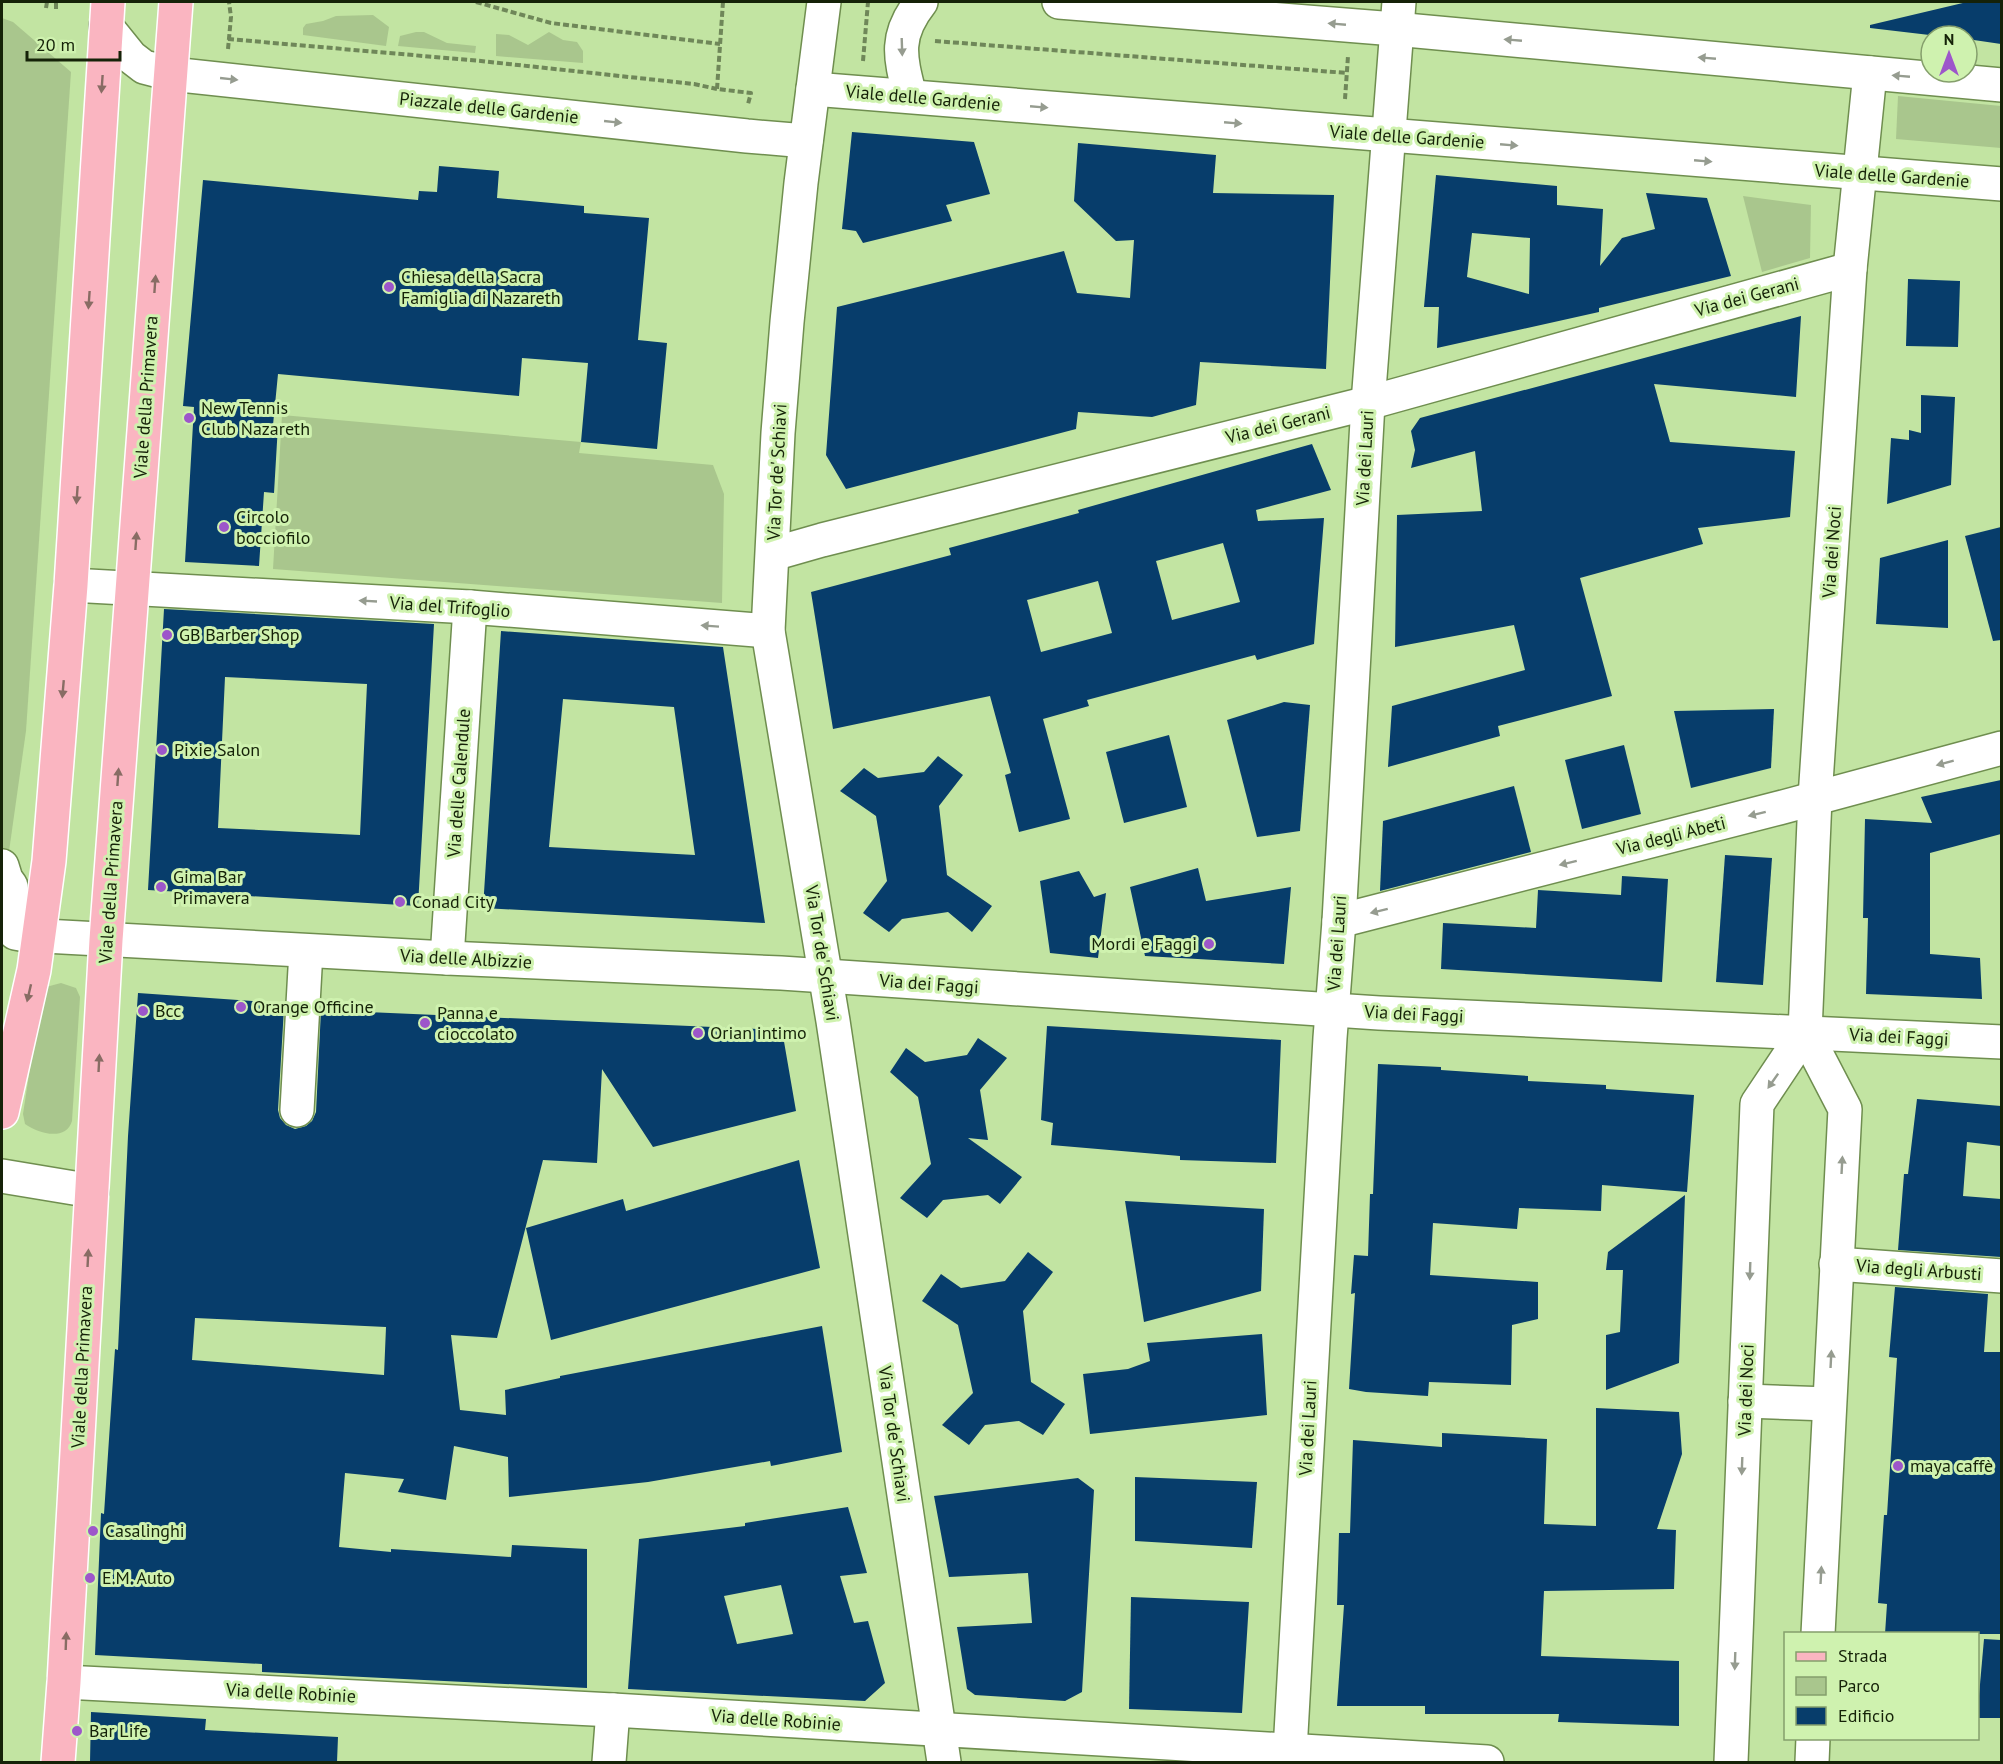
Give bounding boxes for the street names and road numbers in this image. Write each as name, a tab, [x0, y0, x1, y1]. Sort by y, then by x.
street label: Viale delle Gardenie	[844, 79, 1001, 116]
street label: Piazzale delle Gardenie	[398, 87, 580, 128]
street label: Viale delle Gardenie	[1328, 120, 1485, 153]
street label: Viale delle Gardenie	[1813, 159, 1970, 192]
street label: Via dei Gerani	[1691, 272, 1802, 322]
street label: Viale della Primavera	[128, 315, 163, 480]
street label: Via dei Gerani	[1222, 400, 1333, 449]
street label: Via Tor de' Schiavi	[761, 403, 792, 542]
street label: Via dei Lauri	[1350, 410, 1378, 507]
street label: Via dei Noci	[1817, 505, 1846, 600]
street label: Via del Trifoglio	[388, 591, 511, 622]
street label: Via delle Calendule	[442, 708, 475, 859]
street label: Viale della Primavera	[93, 800, 128, 965]
street label: Via degli Abeti	[1613, 811, 1728, 860]
street label: Via Tor de' Schiavi	[800, 882, 845, 1022]
street label: Via dei Lauri	[1322, 894, 1351, 993]
street label: Via delle Albizzie	[399, 944, 532, 973]
street label: Via dei Faggi	[878, 968, 980, 998]
street label: Via dei Faggi	[1363, 999, 1464, 1028]
street label: Via dei Faggi	[1848, 1022, 1949, 1051]
street label: Via degli Arbusti	[1854, 1254, 1983, 1285]
street label: Viale della Primavera	[66, 1285, 97, 1450]
street label: Via dei Noci	[1732, 1344, 1759, 1437]
street label: Via Tor de' Schiavi	[873, 1363, 915, 1503]
street label: Via dei Lauri	[1293, 1380, 1321, 1477]
street label: Via delle Robinie	[225, 1678, 357, 1707]
street label: Via delle Robinie	[709, 1703, 842, 1736]

